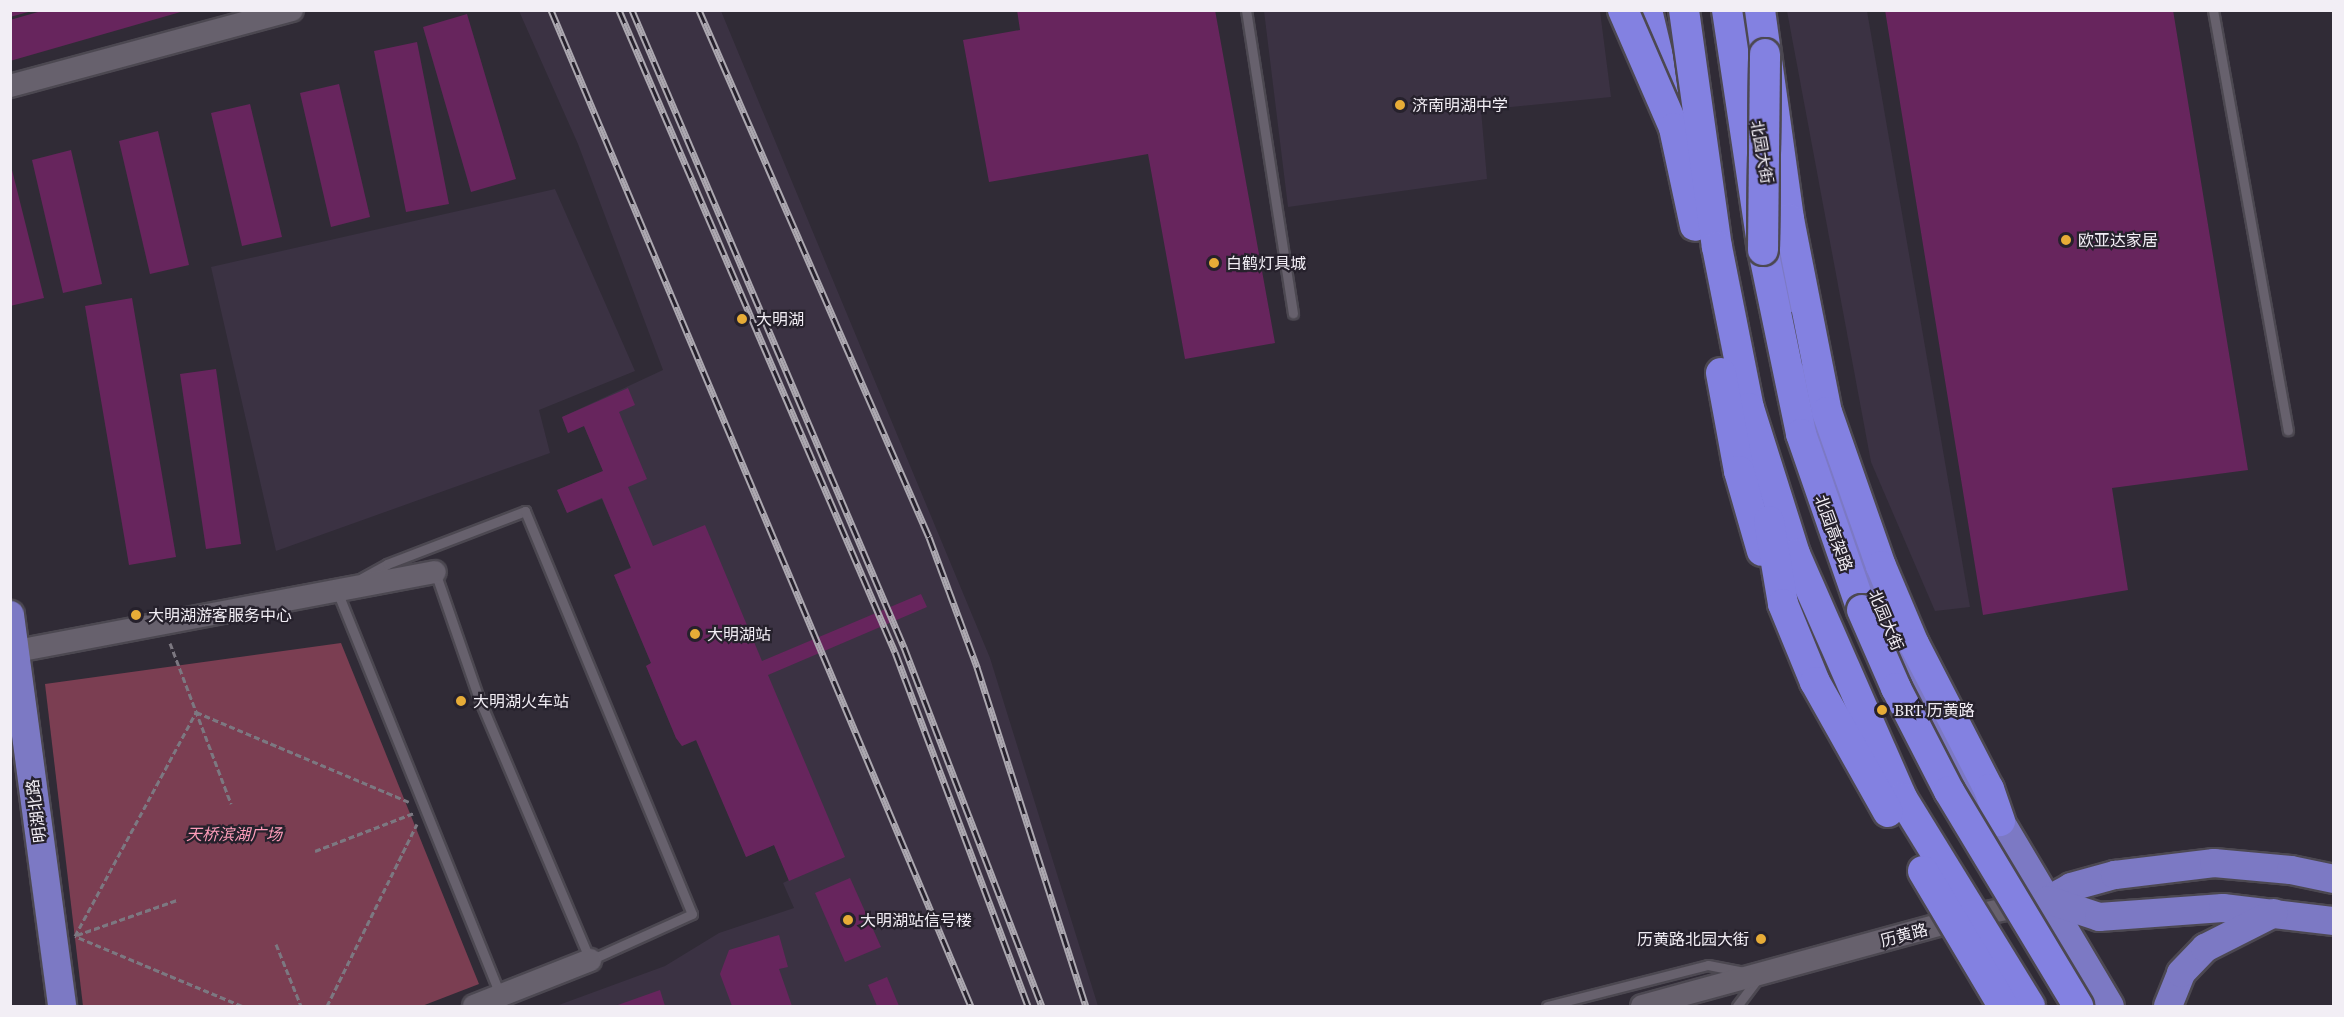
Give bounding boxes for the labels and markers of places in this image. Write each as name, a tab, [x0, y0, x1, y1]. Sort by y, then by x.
place label: 济南明湖中学	[1412, 95, 1508, 115]
marker: 济南明湖中学	[1393, 98, 1407, 112]
place label: 欧亚达家居	[2078, 230, 2158, 250]
marker: 欧亚达家居	[2059, 233, 2073, 247]
place label: 白鹤灯具城	[1226, 253, 1306, 273]
marker: 白鹤灯具城	[1207, 256, 1221, 270]
place label: 大明湖	[756, 309, 804, 329]
marker: 大明湖	[733, 310, 751, 328]
place label: 大明湖游客服务中心	[148, 605, 292, 625]
marker: 大明湖游客服务中心	[129, 608, 143, 622]
place label: 大明湖站	[707, 624, 771, 644]
marker: 大明湖站	[688, 627, 702, 641]
place label: 大明湖火车站	[473, 691, 569, 711]
marker: 大明湖火车站	[454, 694, 468, 708]
place label: BRT 历黄路	[1894, 700, 1975, 720]
marker: BRT 历黄路	[1875, 703, 1889, 717]
place label: 大明湖站信号楼	[860, 910, 972, 930]
marker: 大明湖站信号楼	[841, 913, 855, 927]
place label: 历黄路北园大街	[1637, 929, 1749, 949]
marker: 历黄路北园大街	[1754, 932, 1768, 946]

